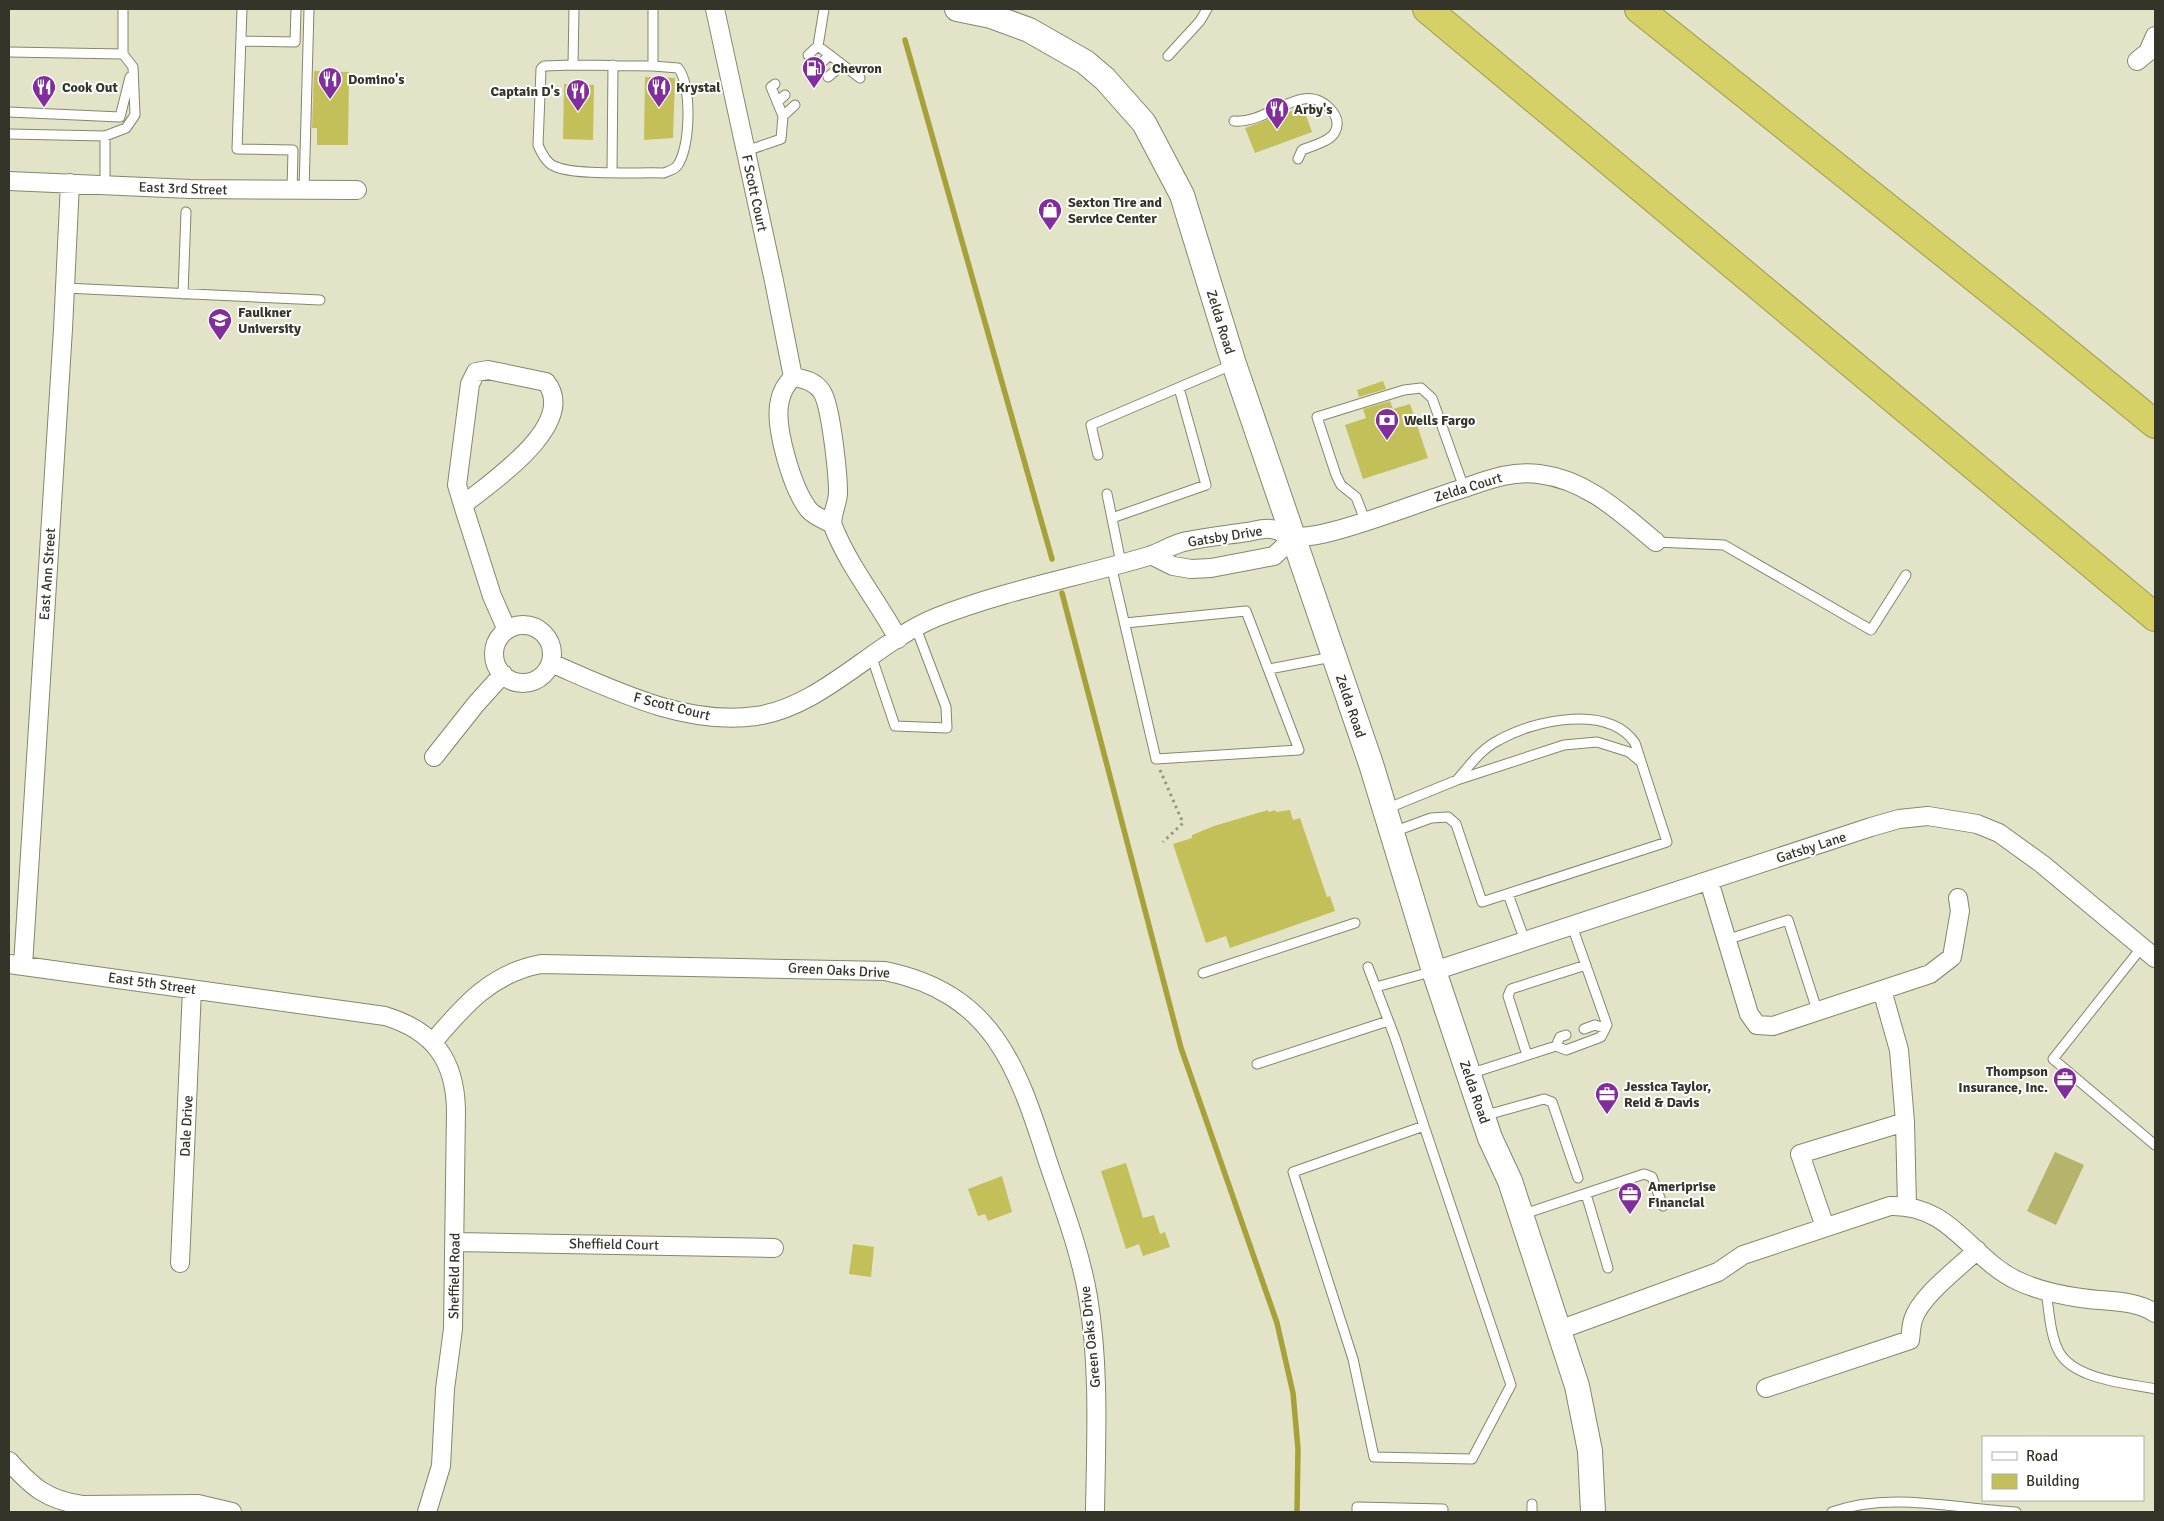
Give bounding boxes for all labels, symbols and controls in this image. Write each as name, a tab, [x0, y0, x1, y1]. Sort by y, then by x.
fuel station icon: Chevron	[801, 55, 827, 89]
place label: Chevron	[832, 60, 882, 77]
restaurant icon: Domino's	[317, 66, 343, 100]
place label: Domino's	[348, 71, 405, 88]
restaurant icon: Cook Out	[31, 74, 57, 108]
restaurant icon: Krystal	[646, 74, 672, 108]
restaurant icon: Captain D's	[565, 78, 591, 112]
place label: Cook Out	[62, 79, 118, 96]
place label: Krystal	[676, 79, 721, 96]
place label: Captain D's	[491, 83, 560, 100]
restaurant icon: Arby's	[1264, 96, 1290, 130]
place label: Arby's	[1294, 101, 1332, 118]
street label: F Scott Court	[738, 153, 771, 233]
street label: East 3rd Street	[138, 178, 228, 199]
place label: Sexton Tire and Service Center	[1068, 194, 1163, 227]
shop icon: Sexton Tire and Service Center	[1037, 197, 1063, 231]
street label: Zelda Road	[1203, 288, 1238, 356]
place label: Faulkner University	[238, 304, 301, 337]
school or university icon: Faulkner University	[207, 307, 233, 341]
bank icon: Wells Fargo	[1374, 407, 1400, 441]
place label: Wells Fargo	[1404, 412, 1475, 429]
street label: Zelda Court	[1432, 469, 1504, 506]
street label: Gatsby Drive	[1187, 522, 1264, 551]
street label: East Ann Street	[36, 527, 59, 621]
street label: Zelda Road	[1332, 672, 1369, 740]
street label: F Scott Court	[632, 689, 712, 724]
street label: Gatsby Lane	[1774, 828, 1848, 867]
street label: Green Oaks Drive	[787, 959, 890, 982]
street label: East 5th Street	[107, 969, 197, 998]
street label: Zelda Road	[1456, 1058, 1493, 1126]
place label: Thompson Insurance, Inc.	[1958, 1063, 2048, 1096]
office icon: Thompson Insurance, Inc.	[2052, 1066, 2078, 1100]
place label: Jessica Taylor, Reid & Davis	[1624, 1078, 1711, 1111]
office icon: Jessica Taylor, Reid & Davis	[1594, 1081, 1620, 1115]
street label: Dale Drive	[176, 1095, 197, 1157]
place label: Ameriprise Financial	[1648, 1178, 1716, 1211]
office icon: Ameriprise Financial	[1617, 1181, 1643, 1215]
street label: Sheffield Road	[445, 1233, 464, 1319]
street label: Sheffield Court	[569, 1235, 659, 1254]
street label: Green Oaks Drive	[1077, 1285, 1104, 1389]
legend	[1982, 1436, 2144, 1501]
text: Road	[2026, 1447, 2058, 1465]
text: Building	[2026, 1472, 2080, 1490]

